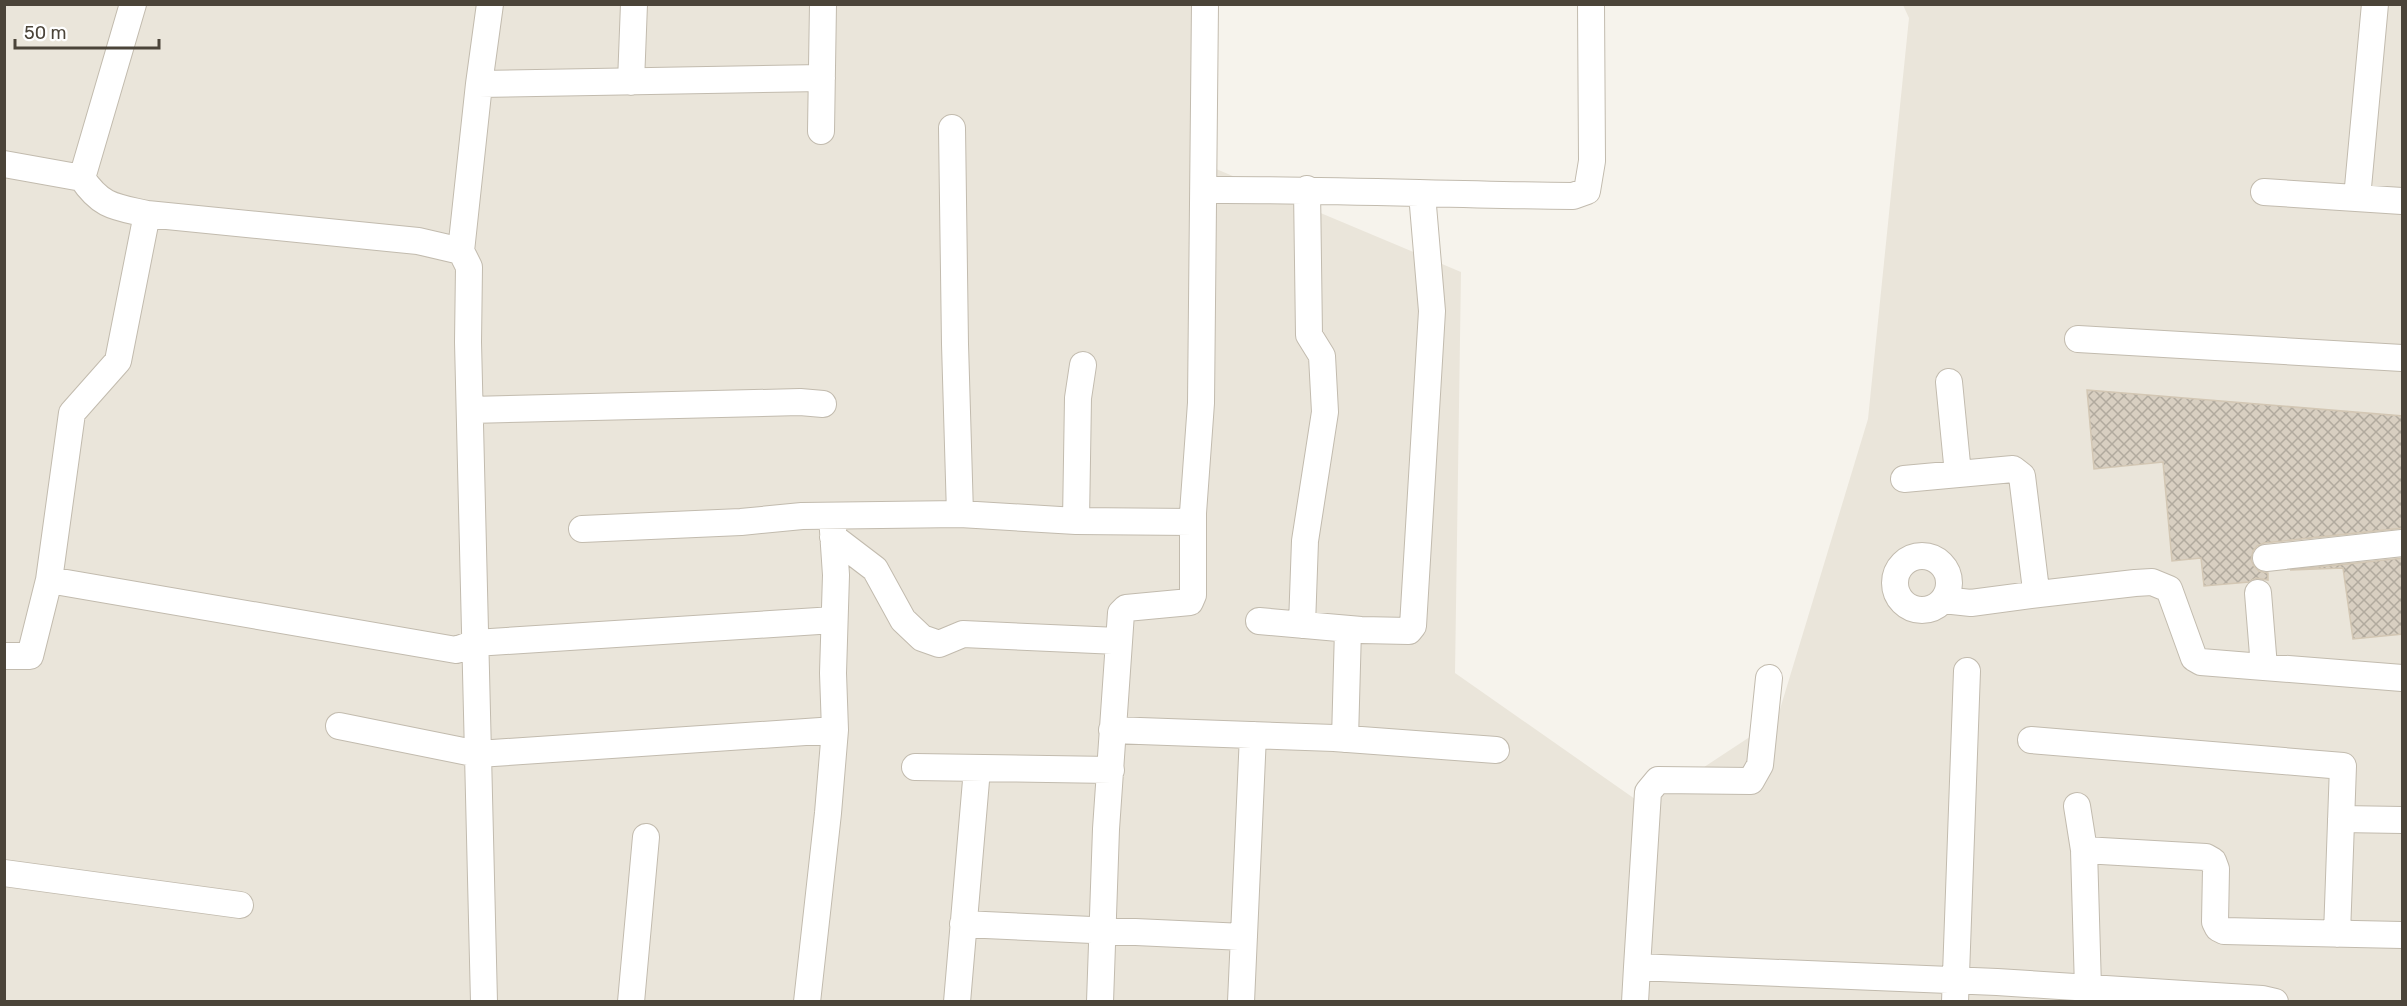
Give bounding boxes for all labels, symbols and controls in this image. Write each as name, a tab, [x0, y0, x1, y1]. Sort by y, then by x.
scale bar	[15, 12, 159, 50]
text: 50 m	[24, 22, 67, 44]

